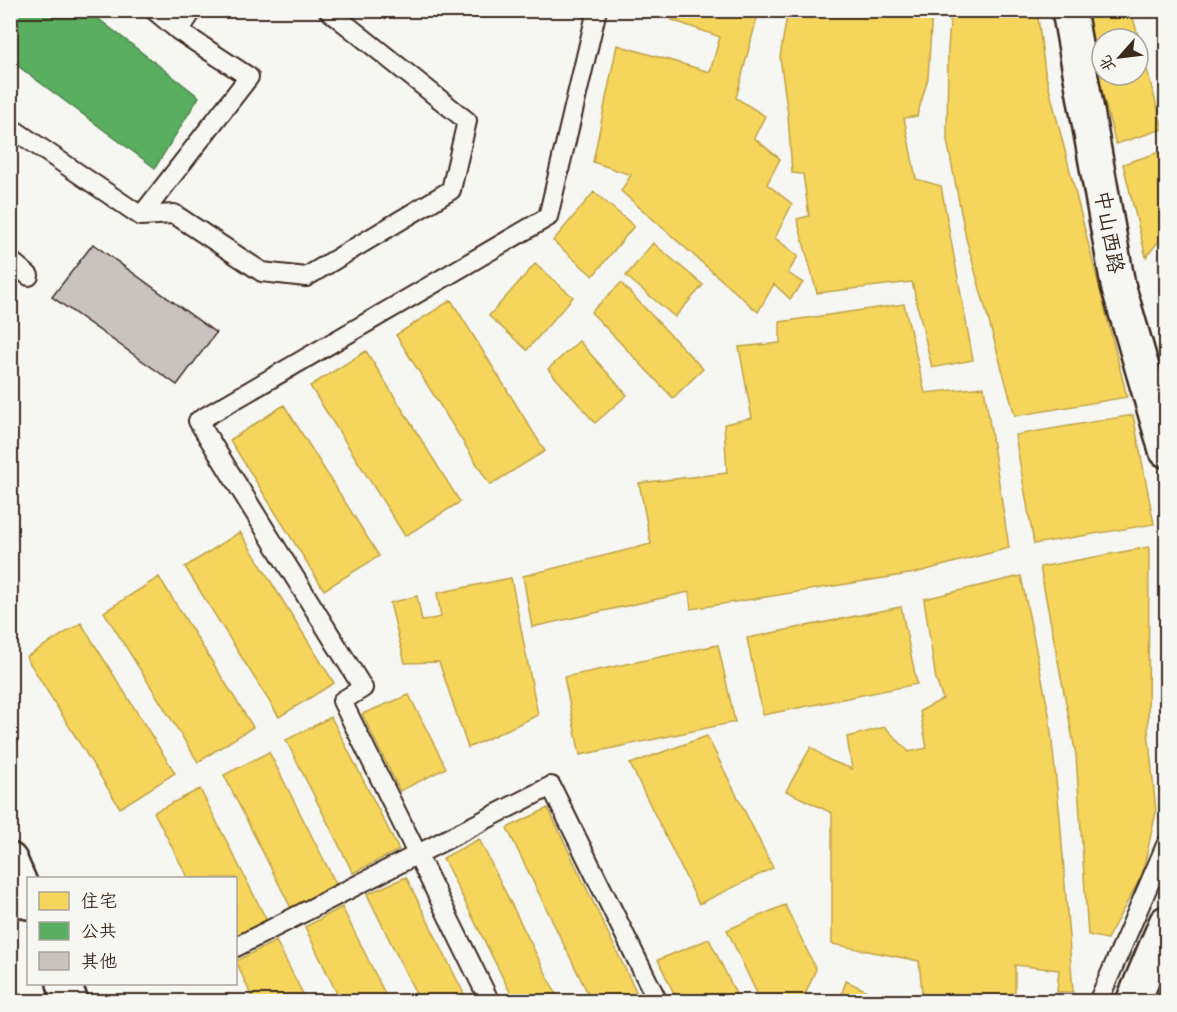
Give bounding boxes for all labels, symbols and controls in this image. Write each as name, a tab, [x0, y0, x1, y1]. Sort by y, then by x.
north arrow	[1090, 27, 1150, 87]
text: 北	[1094, 51, 1121, 76]
street label: 中山西路	[1087, 188, 1131, 276]
legend	[27, 877, 237, 985]
text: 住宅	[81, 889, 117, 914]
text: 公共	[81, 919, 117, 944]
text: 其他	[81, 949, 117, 974]

